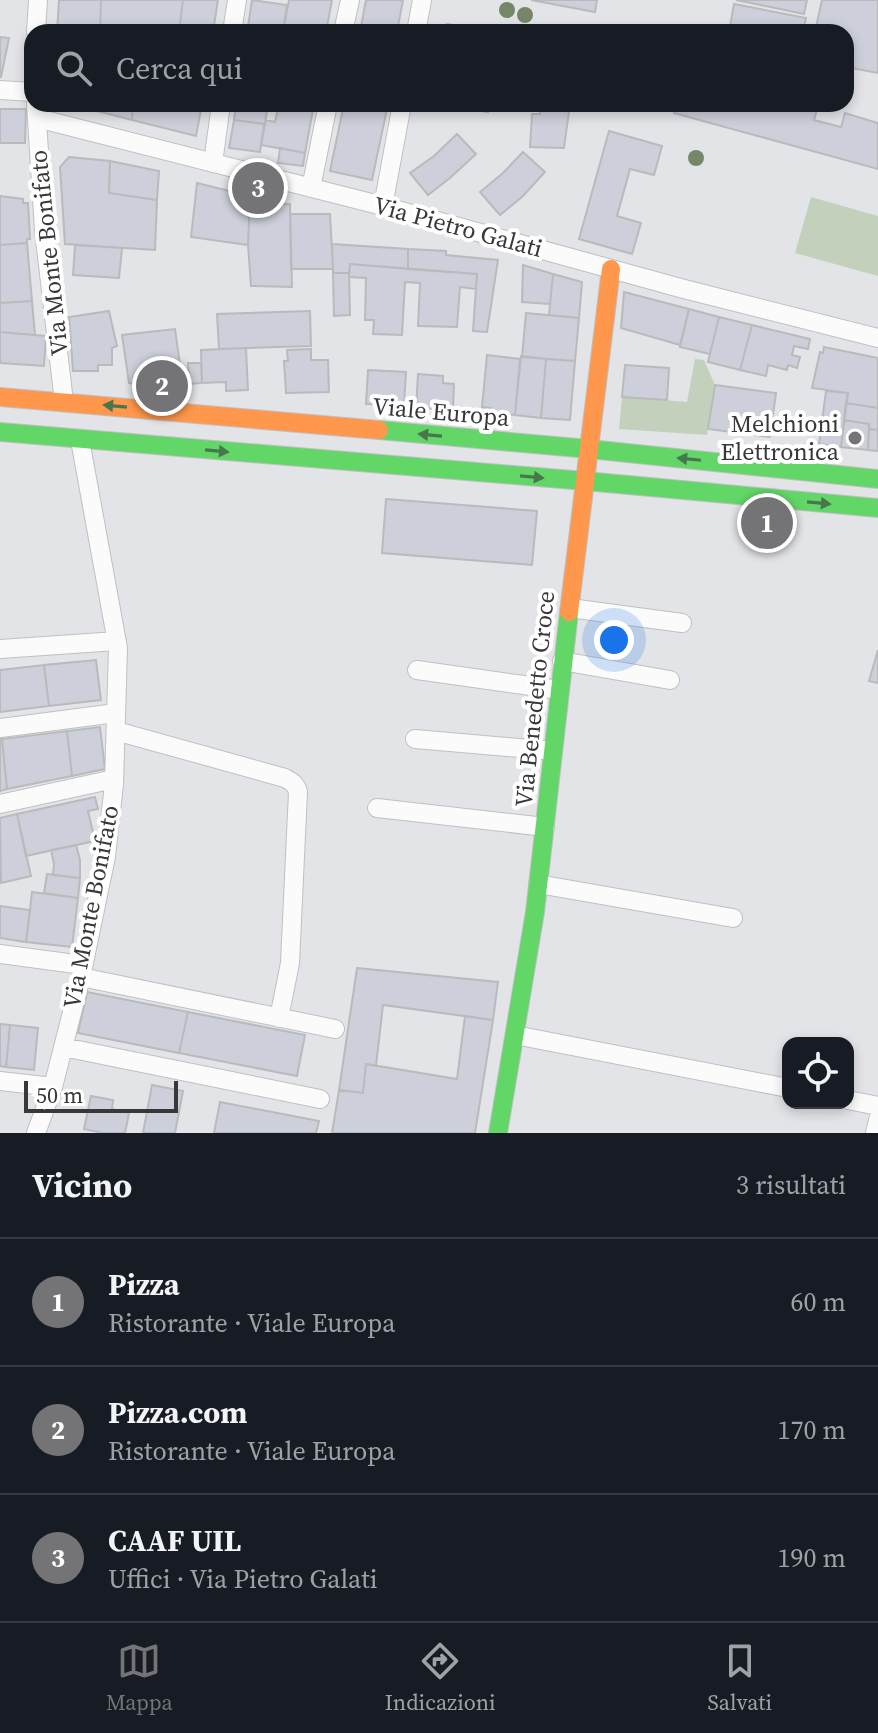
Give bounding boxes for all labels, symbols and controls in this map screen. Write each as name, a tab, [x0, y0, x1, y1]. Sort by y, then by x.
search box	[24, 24, 854, 112]
icon: search	[52, 46, 96, 90]
text: Cerca qui	[116, 48, 243, 89]
street label: Via Monte Bonifato	[21, 149, 76, 357]
pin: 3	[232, 158, 284, 218]
street label: Via Pietro Galati	[370, 188, 546, 265]
pin: 2	[136, 356, 188, 416]
street label: Viale Europa	[371, 389, 512, 434]
one-way arrow	[103, 400, 128, 413]
place label: Melchioni Elettronica	[721, 407, 840, 468]
one-way arrow	[417, 428, 442, 441]
marker: Melchioni Elettronica	[846, 429, 864, 447]
one-way arrow	[205, 445, 230, 458]
one-way arrow	[676, 453, 701, 466]
one-way arrow	[520, 471, 545, 484]
pin: 1	[741, 493, 793, 553]
one-way arrow	[807, 497, 832, 510]
street label: Via Benedetto Croce	[507, 589, 562, 809]
your location	[594, 620, 634, 660]
street label: Via Monte Bonifato	[55, 802, 126, 1011]
map controls	[782, 1037, 854, 1109]
button: locate	[782, 1037, 854, 1109]
scale bar	[24, 1077, 178, 1113]
text: 50 m	[36, 1080, 83, 1110]
text: Vicino	[32, 1162, 132, 1208]
text: 3 risultati	[736, 1167, 846, 1203]
text: Pizza	[108, 1264, 180, 1305]
text: 1	[51, 1284, 65, 1320]
text: 60 m	[791, 1284, 846, 1320]
text: Ristorante · Viale Europa	[108, 1305, 395, 1341]
text: Pizza.com	[108, 1392, 247, 1433]
text: 2	[51, 1412, 65, 1448]
text: 170 m	[778, 1412, 846, 1448]
text: Ristorante · Viale Europa	[108, 1433, 395, 1469]
text: CAAF UIL	[108, 1520, 241, 1561]
text: 3	[51, 1540, 65, 1576]
text: 190 m	[778, 1540, 846, 1576]
text: Uffici · Via Pietro Galati	[108, 1561, 377, 1597]
tab: Mappa	[106, 1639, 173, 1717]
tab: Indicazioni	[385, 1639, 496, 1717]
tab: Salvati	[708, 1639, 772, 1717]

